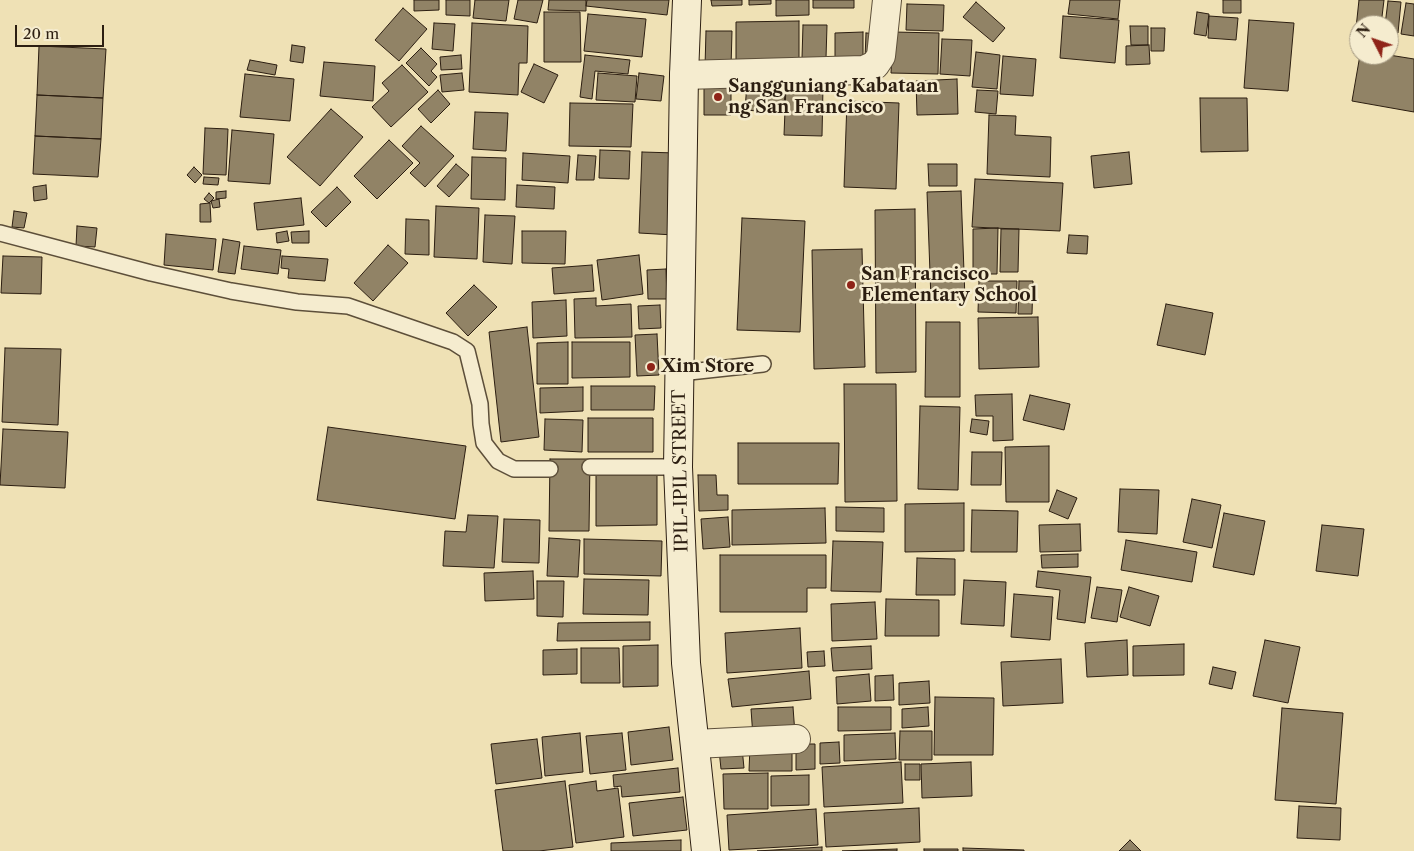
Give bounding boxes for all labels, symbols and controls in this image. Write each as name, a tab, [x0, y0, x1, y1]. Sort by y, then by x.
scale bar	[18, 15, 106, 47]
north arrow	[1349, 15, 1399, 65]
text: N	[1353, 20, 1374, 41]
text: 20 m	[23, 24, 59, 43]
place label: Sangguniang Kabataan ng San Francisco	[728, 76, 939, 118]
marker: Sangguniang Kabataan ng San Francisco	[712, 91, 724, 103]
place label: San Francisco Elementary School	[861, 264, 1037, 306]
marker: San Francisco Elementary School	[845, 279, 857, 291]
place label: Xim Store	[661, 356, 754, 378]
marker: Xim Store	[645, 361, 657, 373]
street label: IPIL-IPIL STREET	[669, 389, 693, 553]

